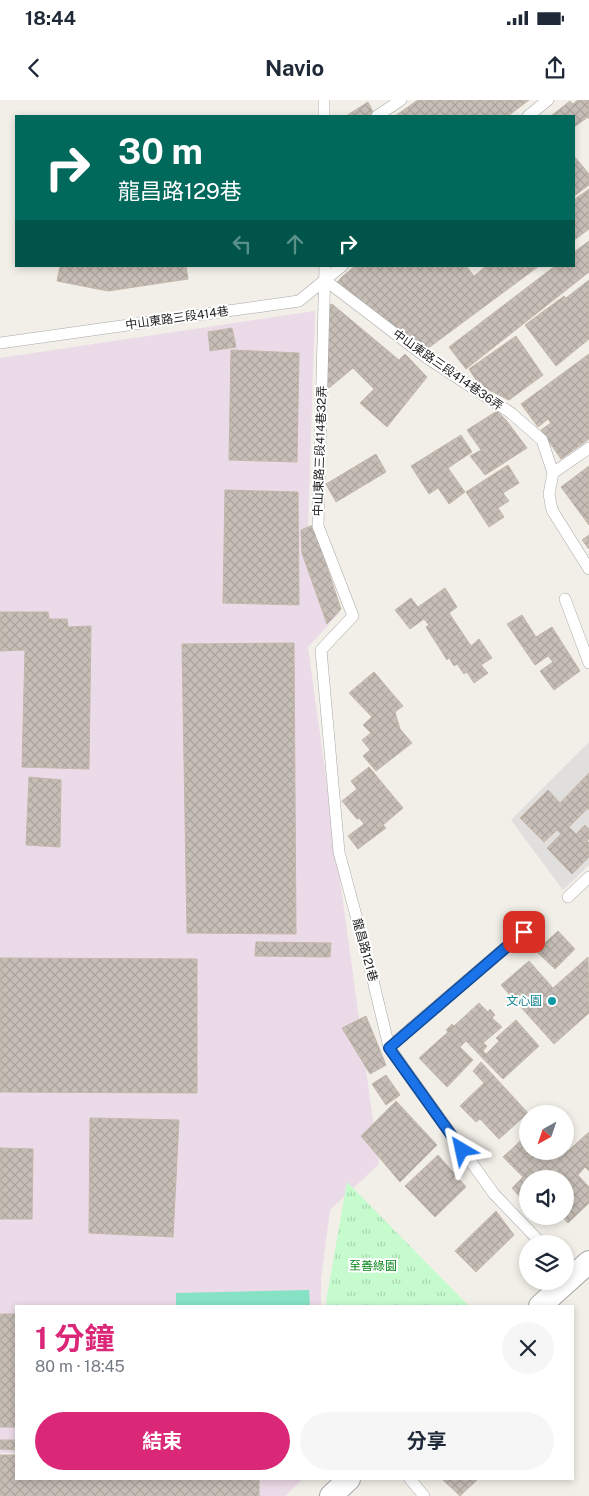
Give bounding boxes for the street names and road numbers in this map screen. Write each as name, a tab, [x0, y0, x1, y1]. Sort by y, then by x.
street label: 中山東路三段414巷	[125, 304, 229, 332]
street label: 中山東路三段414巷36弄	[390, 327, 506, 413]
street label: 中山東路三段414巷32弄	[311, 385, 329, 517]
street label: 龍昌路121巷	[350, 917, 380, 983]

